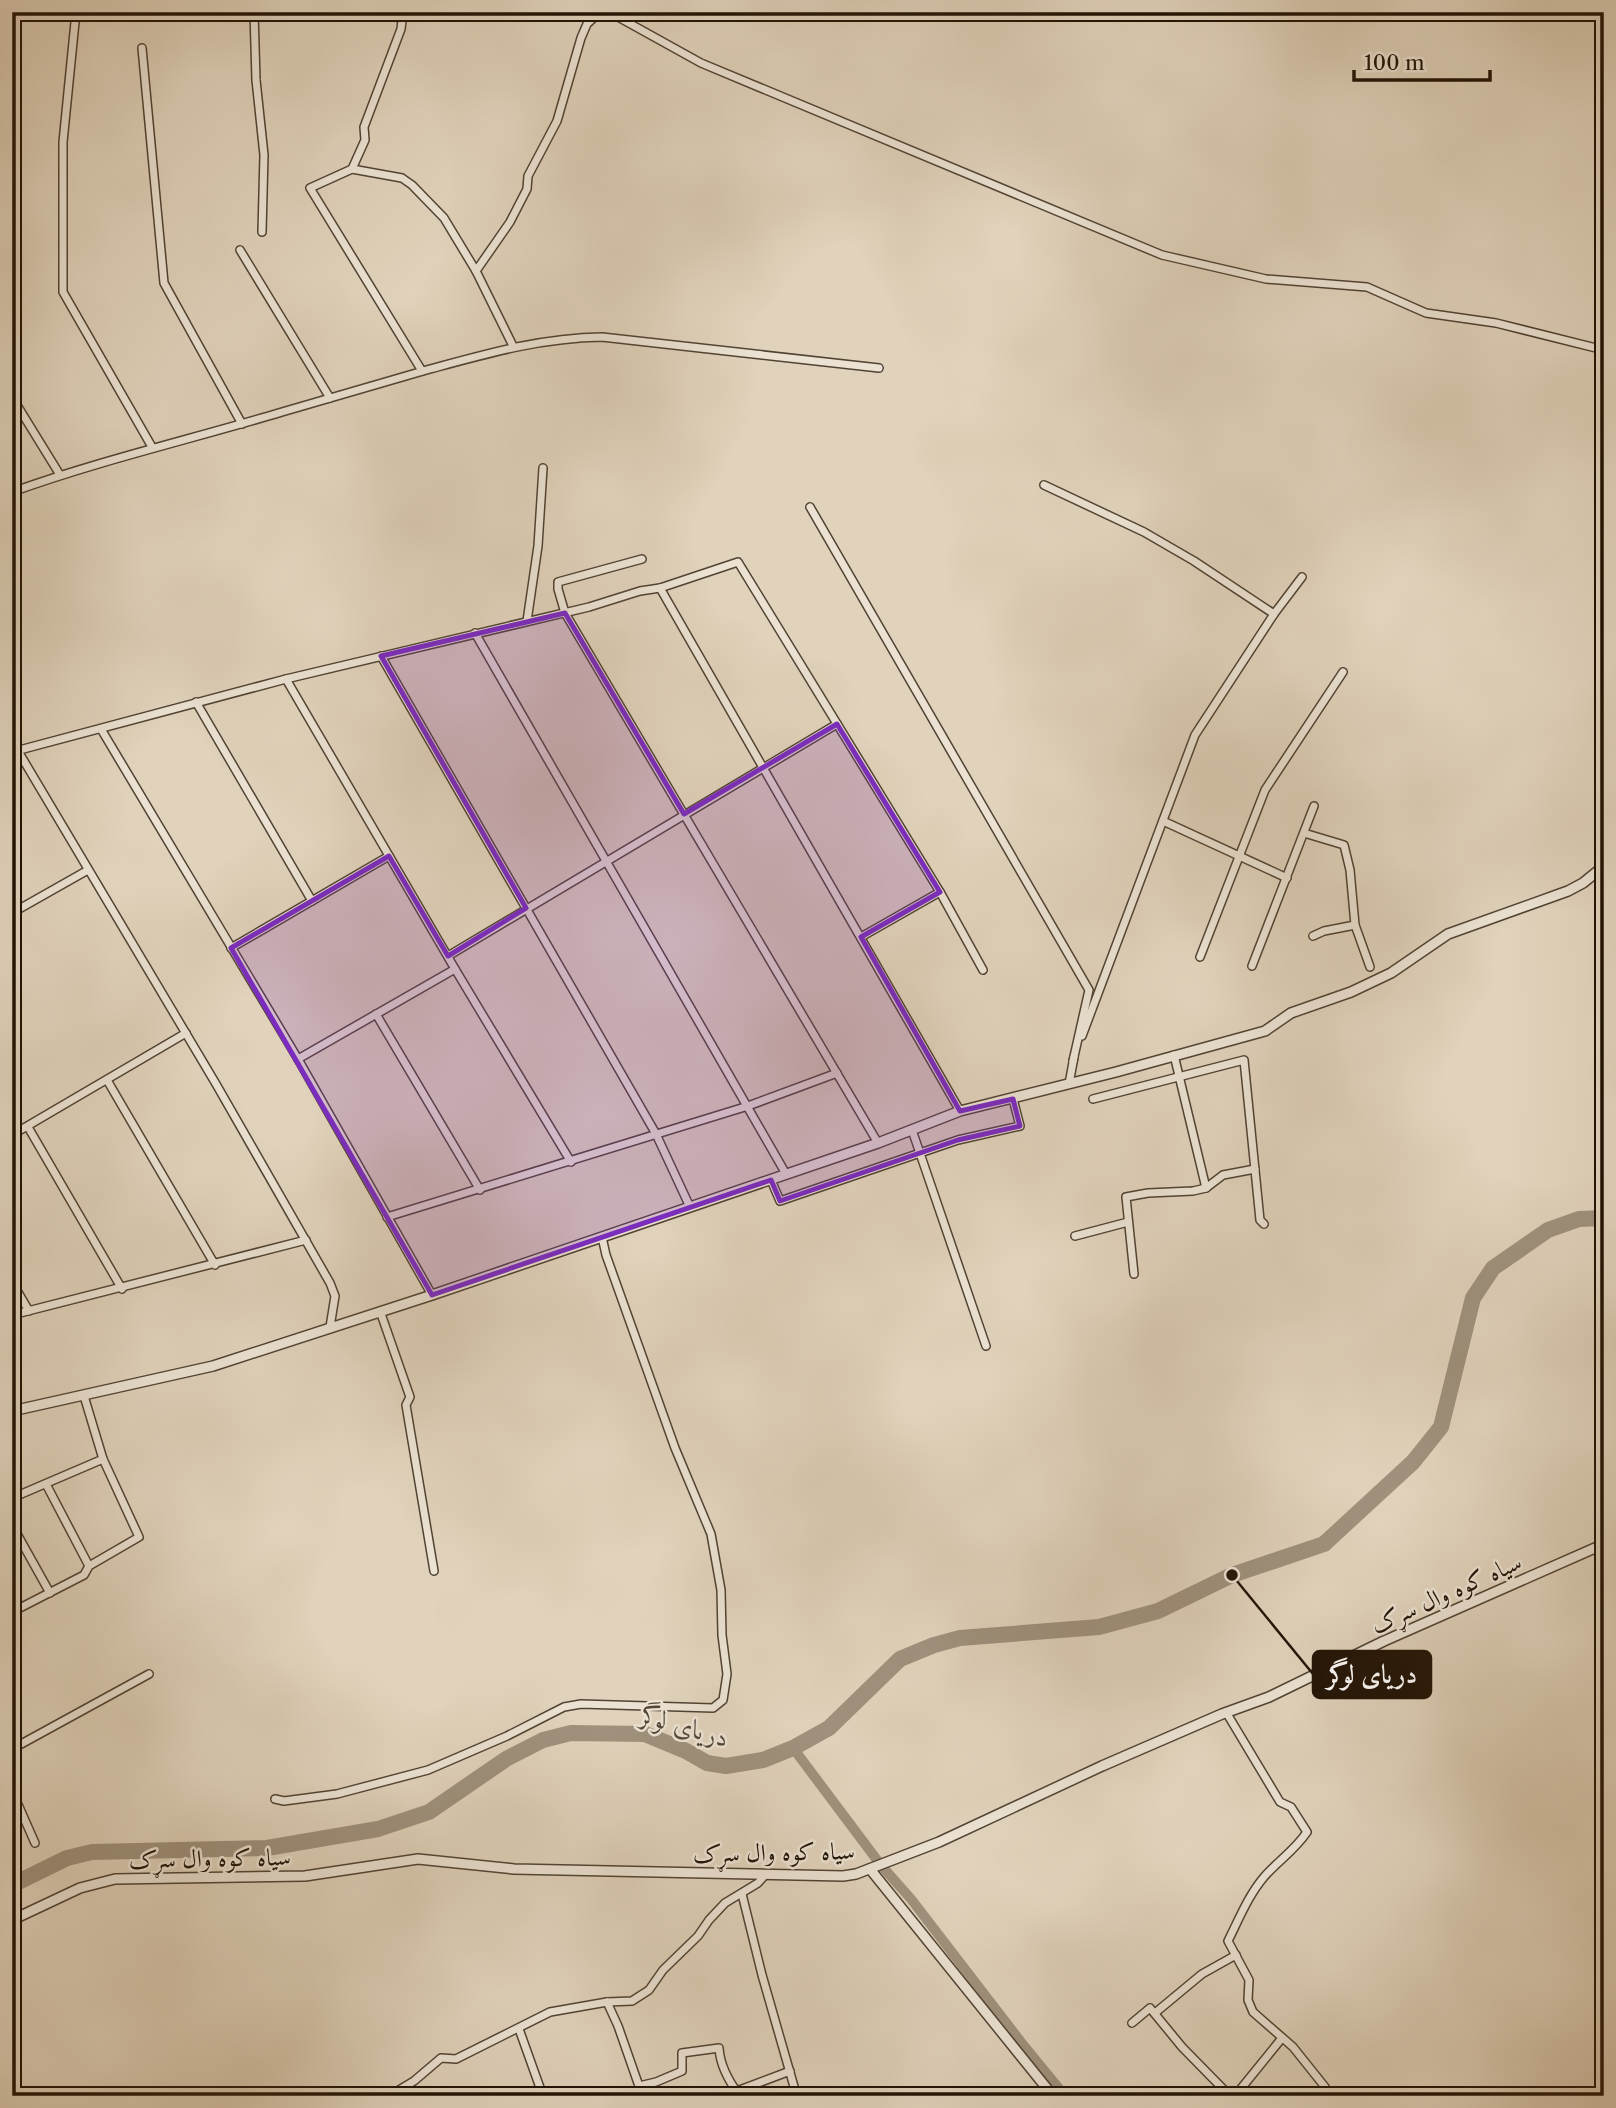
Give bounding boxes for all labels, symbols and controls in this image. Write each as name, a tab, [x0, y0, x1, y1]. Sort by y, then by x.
scale bar	[1354, 38, 1490, 82]
text: 100 m	[1364, 50, 1425, 75]
street label: سیاه کوه وال سړک	[1366, 1547, 1528, 1644]
callout: دریای لوگر	[1313, 1651, 1431, 1698]
text: دریای لوگر	[1324, 1657, 1417, 1691]
water label: دریای لوگر	[635, 1697, 733, 1755]
street label: سیاه کوه وال سړک	[693, 1836, 855, 1873]
street label: سیاه کوه وال سړک	[129, 1842, 291, 1879]

